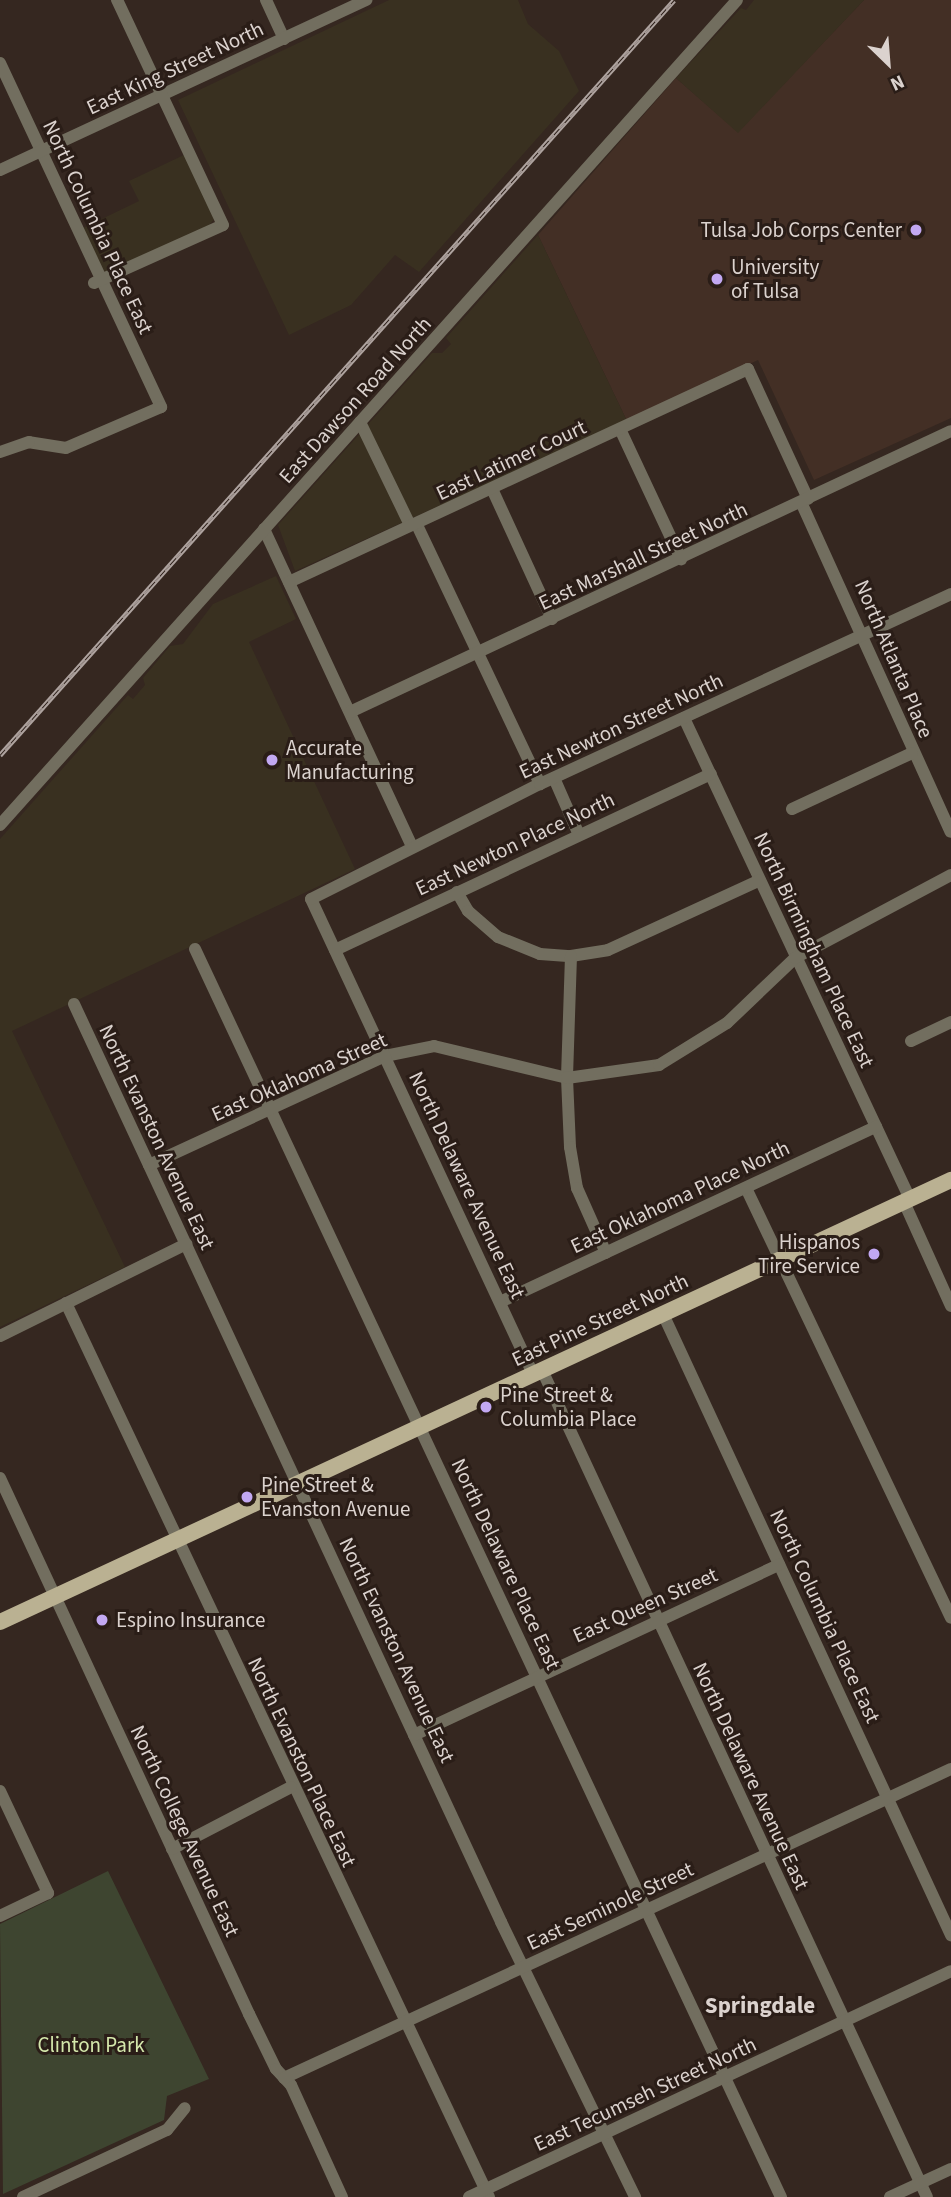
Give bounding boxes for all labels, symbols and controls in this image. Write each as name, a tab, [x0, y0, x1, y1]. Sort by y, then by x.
street label: East King Street North	[82, 16, 268, 120]
north arrow	[853, 28, 923, 98]
text: N	[886, 68, 909, 97]
street label: North Columbia Place East	[37, 116, 159, 338]
place label: Tulsa Job Corps Center	[700, 217, 902, 243]
marker: Tulsa Job Corps Center	[908, 222, 924, 238]
place label: University of Tulsa	[731, 254, 819, 304]
marker: University of Tulsa	[709, 271, 725, 287]
street label: East Dawson Road North	[273, 311, 437, 489]
street label: East Latimer Court	[432, 414, 590, 506]
street label: East Marshall Street North	[534, 496, 752, 616]
street label: North Atlanta Place	[849, 576, 939, 742]
street label: East Newton Street North	[515, 668, 727, 784]
place label: Accurate Manufacturing	[286, 735, 413, 785]
marker: Accurate Manufacturing	[264, 752, 280, 768]
street label: East Newton Place North	[411, 787, 619, 901]
street label: North Birmingham Place East	[748, 828, 880, 1072]
street label: North Evanston Avenue East	[94, 1020, 220, 1254]
street label: East Oklahoma Street	[207, 1027, 391, 1127]
street label: North Delaware Avenue East	[403, 1068, 531, 1302]
street label: East Oklahoma Place North	[566, 1135, 794, 1259]
place label: Hispanos Tire Service	[758, 1229, 860, 1279]
marker: Hispanos Tire Service	[866, 1246, 882, 1262]
street label: East Pine Street North	[508, 1268, 692, 1372]
place label: Pine Street & Columbia Place	[500, 1382, 636, 1432]
marker: Pine Street & Columbia Place	[478, 1399, 494, 1415]
street label: North Delaware Place East	[446, 1454, 566, 1674]
place label: Pine Street & Evanston Avenue	[261, 1472, 410, 1522]
marker: Pine Street & Evanston Avenue	[239, 1489, 255, 1505]
street label: North Columbia Place East	[764, 1505, 886, 1727]
street label: North Evanston Avenue East	[334, 1533, 460, 1767]
street label: East Queen Street	[569, 1562, 721, 1648]
place label: Espino Insurance	[116, 1607, 265, 1633]
marker: Espino Insurance	[94, 1612, 110, 1628]
street label: North Evanston Place East	[242, 1653, 362, 1871]
street label: North Delaware Avenue East	[687, 1659, 815, 1893]
street label: North College Avenue East	[125, 1721, 245, 1941]
street label: East Seminole Street	[523, 1856, 697, 1956]
district label: Springdale	[705, 1992, 815, 2020]
street label: East Tecumseh Street North	[530, 2031, 760, 2157]
park label: Clinton Park	[37, 2032, 145, 2058]

